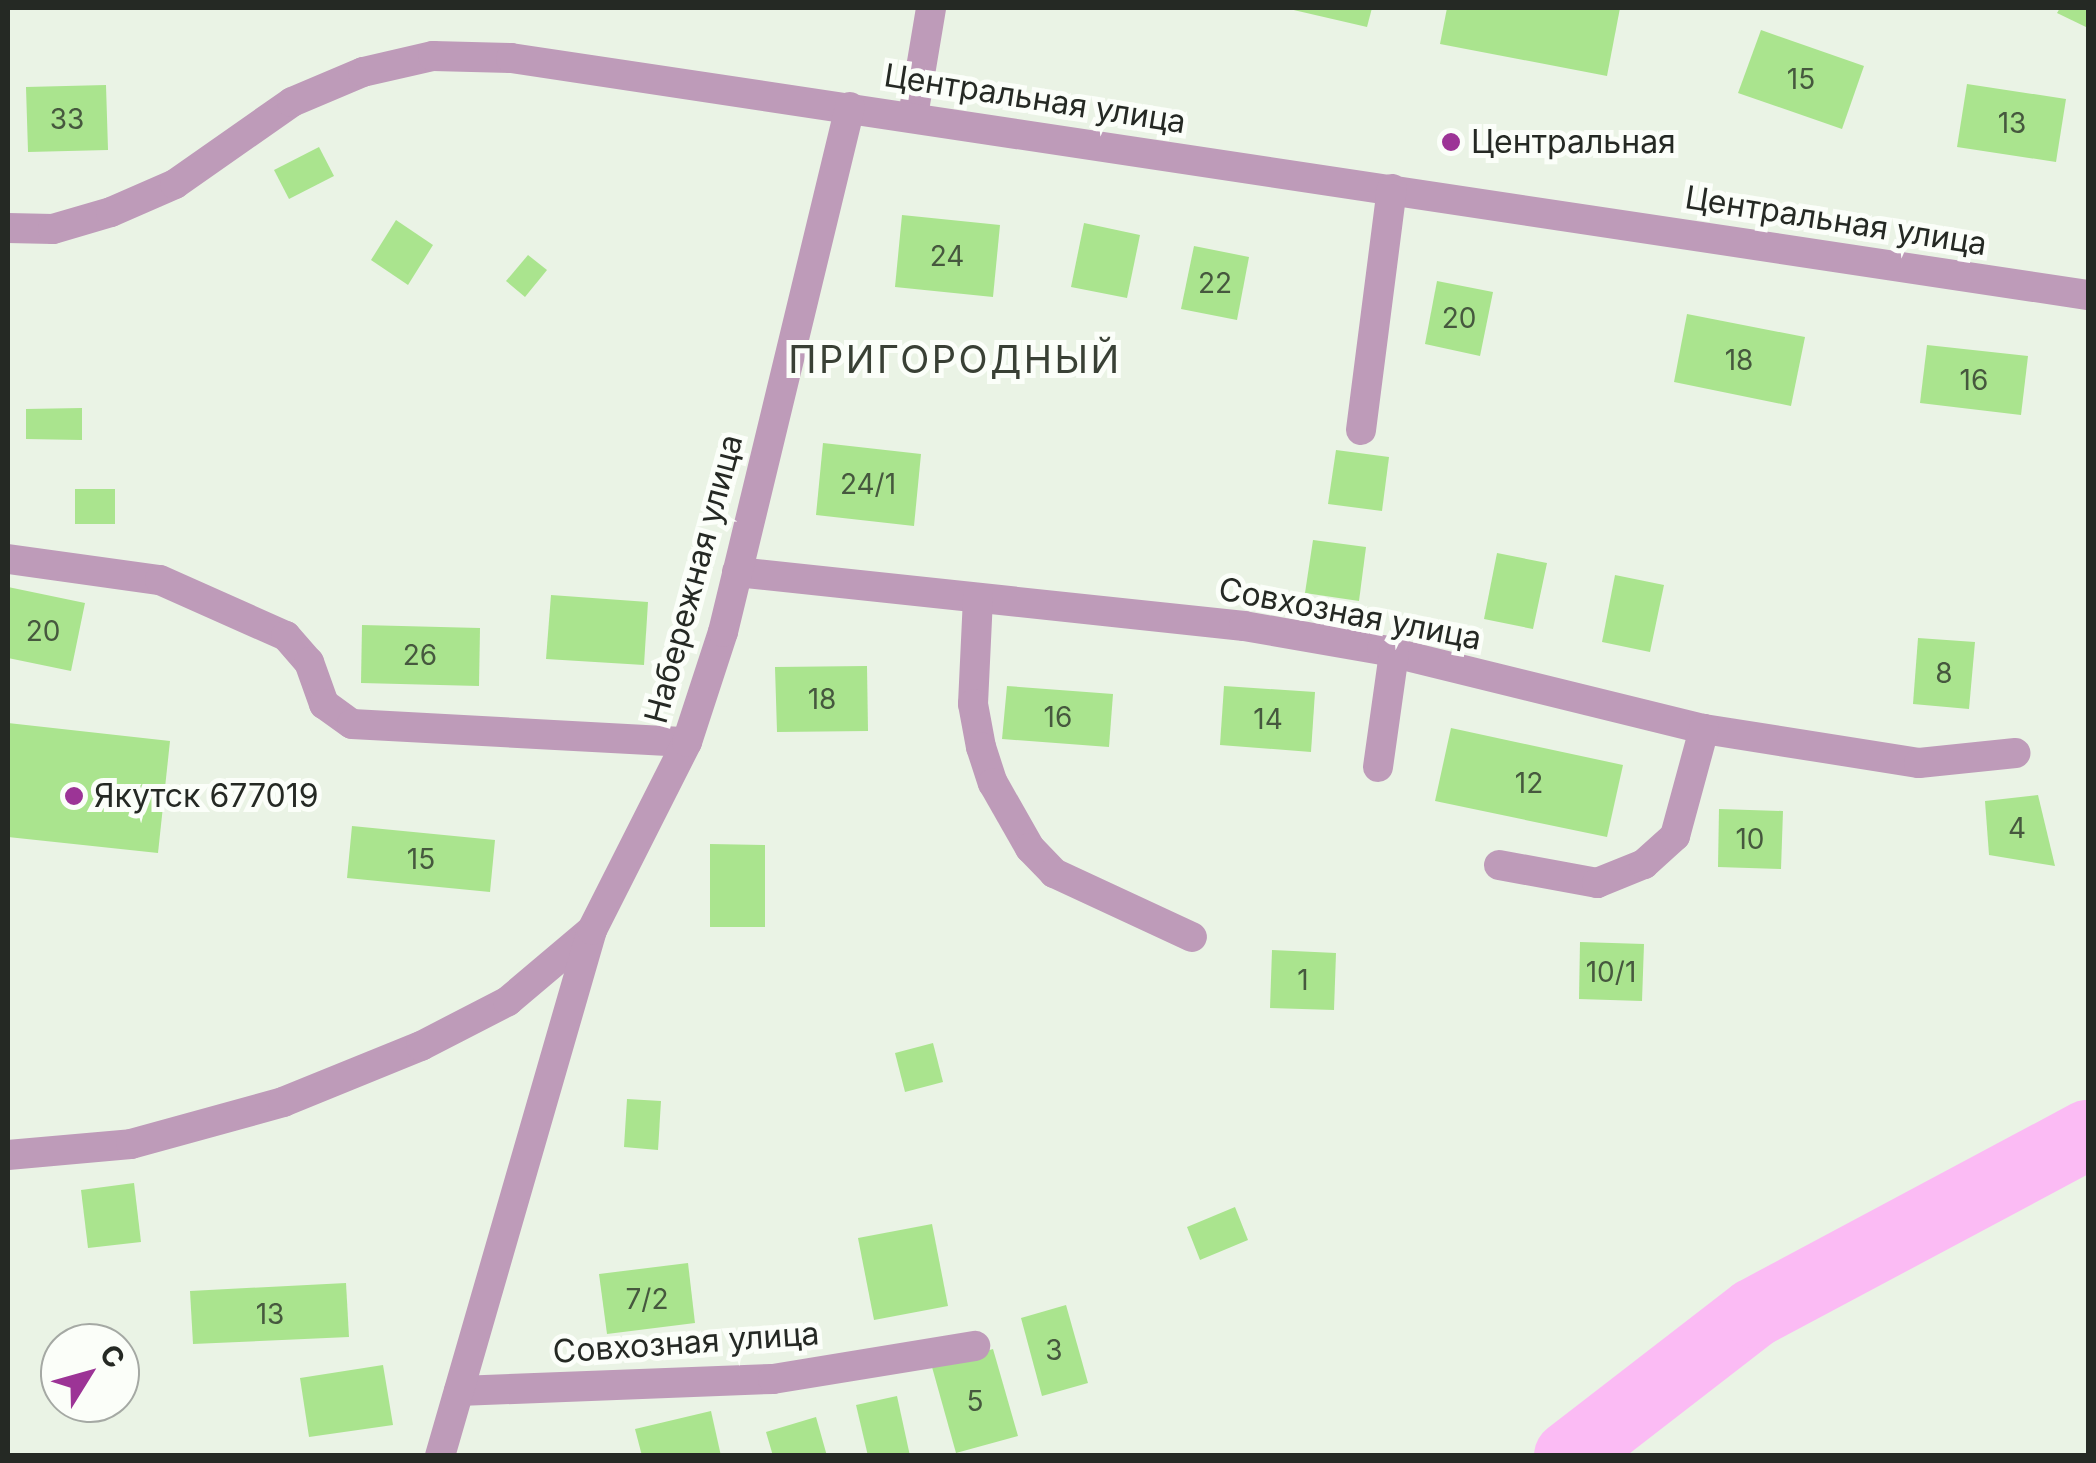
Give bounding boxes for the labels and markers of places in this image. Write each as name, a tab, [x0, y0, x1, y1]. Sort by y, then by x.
place label: Центральная	[1471, 123, 1676, 161]
marker: Центральная	[1440, 131, 1462, 153]
place label: Якутск 677019	[94, 777, 319, 815]
marker: Якутск 677019	[63, 785, 85, 807]

